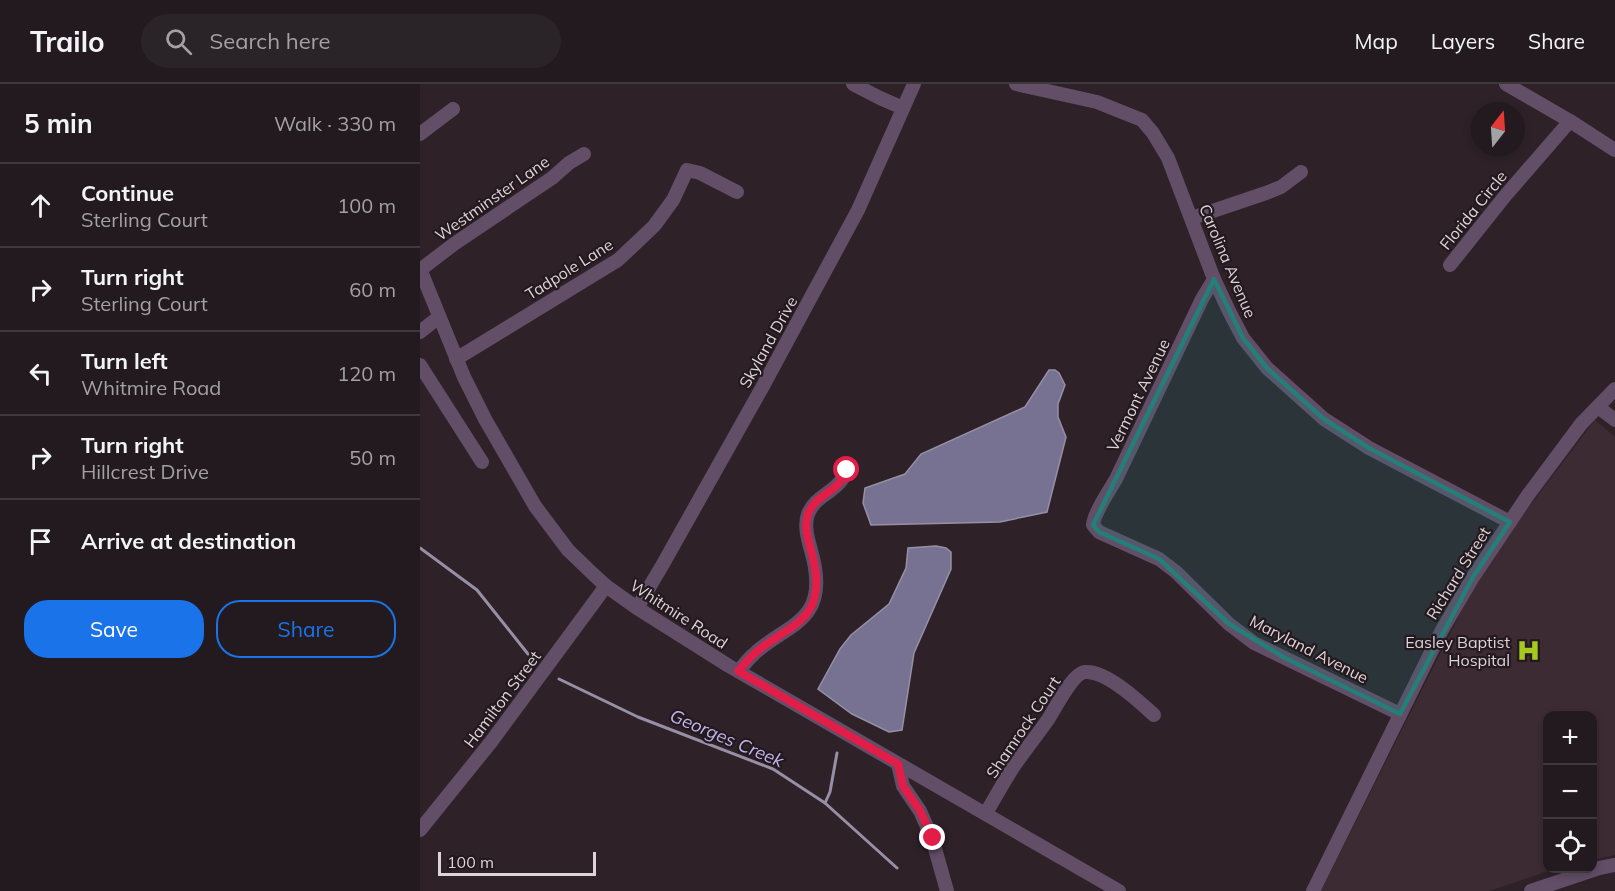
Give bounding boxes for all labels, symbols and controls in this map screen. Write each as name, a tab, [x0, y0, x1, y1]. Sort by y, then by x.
search box	[141, 14, 561, 68]
text: Trailo	[30, 24, 105, 59]
icon: search	[162, 25, 195, 58]
text: Search here	[210, 27, 331, 55]
text: Map	[1355, 28, 1398, 54]
text: Layers	[1431, 28, 1495, 54]
text: Share	[1528, 28, 1585, 54]
north arrow	[1471, 102, 1525, 156]
text: 5 min	[24, 107, 93, 140]
text: Walk · 330 m	[274, 111, 396, 136]
street label: Westminster Lane	[431, 151, 553, 245]
street label: Florida Circle	[1435, 166, 1511, 254]
text: Continue	[81, 179, 174, 207]
icon: ahead	[24, 189, 57, 222]
text: 100 m	[337, 193, 396, 218]
street label: Carolina Avenue	[1195, 201, 1261, 321]
text: Sterling Court	[81, 207, 208, 232]
street label: Tadpole Lane	[522, 234, 616, 304]
text: Turn right	[81, 263, 184, 291]
icon: right	[24, 273, 57, 306]
text: 60 m	[349, 277, 396, 302]
text: Sterling Court	[81, 291, 208, 316]
street label: Skyland Drive	[735, 293, 801, 391]
street label: Vermont Avenue	[1102, 335, 1174, 455]
text: Turn left	[81, 347, 168, 375]
icon: left	[24, 357, 57, 390]
text: 120 m	[337, 361, 396, 386]
text: Whitmire Road	[81, 375, 221, 400]
text: Turn right	[81, 431, 184, 459]
icon: right	[24, 441, 57, 474]
text: 50 m	[349, 445, 396, 470]
route start	[833, 456, 859, 482]
text: Hillcrest Drive	[81, 459, 209, 484]
street label: Richard Street	[1422, 523, 1495, 623]
icon: arrive	[24, 525, 57, 558]
text: Arrive at destination	[81, 527, 296, 555]
street label: Whitmire Road	[626, 575, 732, 653]
button: Save	[24, 600, 204, 658]
button: Share	[216, 600, 396, 658]
street label: Maryland Avenue	[1246, 610, 1372, 688]
place label: Easley Baptist Hospital	[1405, 632, 1510, 670]
hospital icon: Easley Baptist Hospital	[1515, 638, 1541, 664]
street label: Hamilton Street	[459, 646, 545, 751]
street label: Shamrock Court	[982, 672, 1065, 782]
water label: Georges Creek	[667, 704, 788, 773]
map controls	[1543, 711, 1597, 873]
button: +	[1543, 711, 1597, 765]
button: −	[1543, 765, 1597, 819]
button: locate	[1543, 819, 1597, 873]
route end	[919, 824, 945, 850]
scale bar	[438, 849, 596, 876]
text: 100 m	[447, 852, 494, 872]

